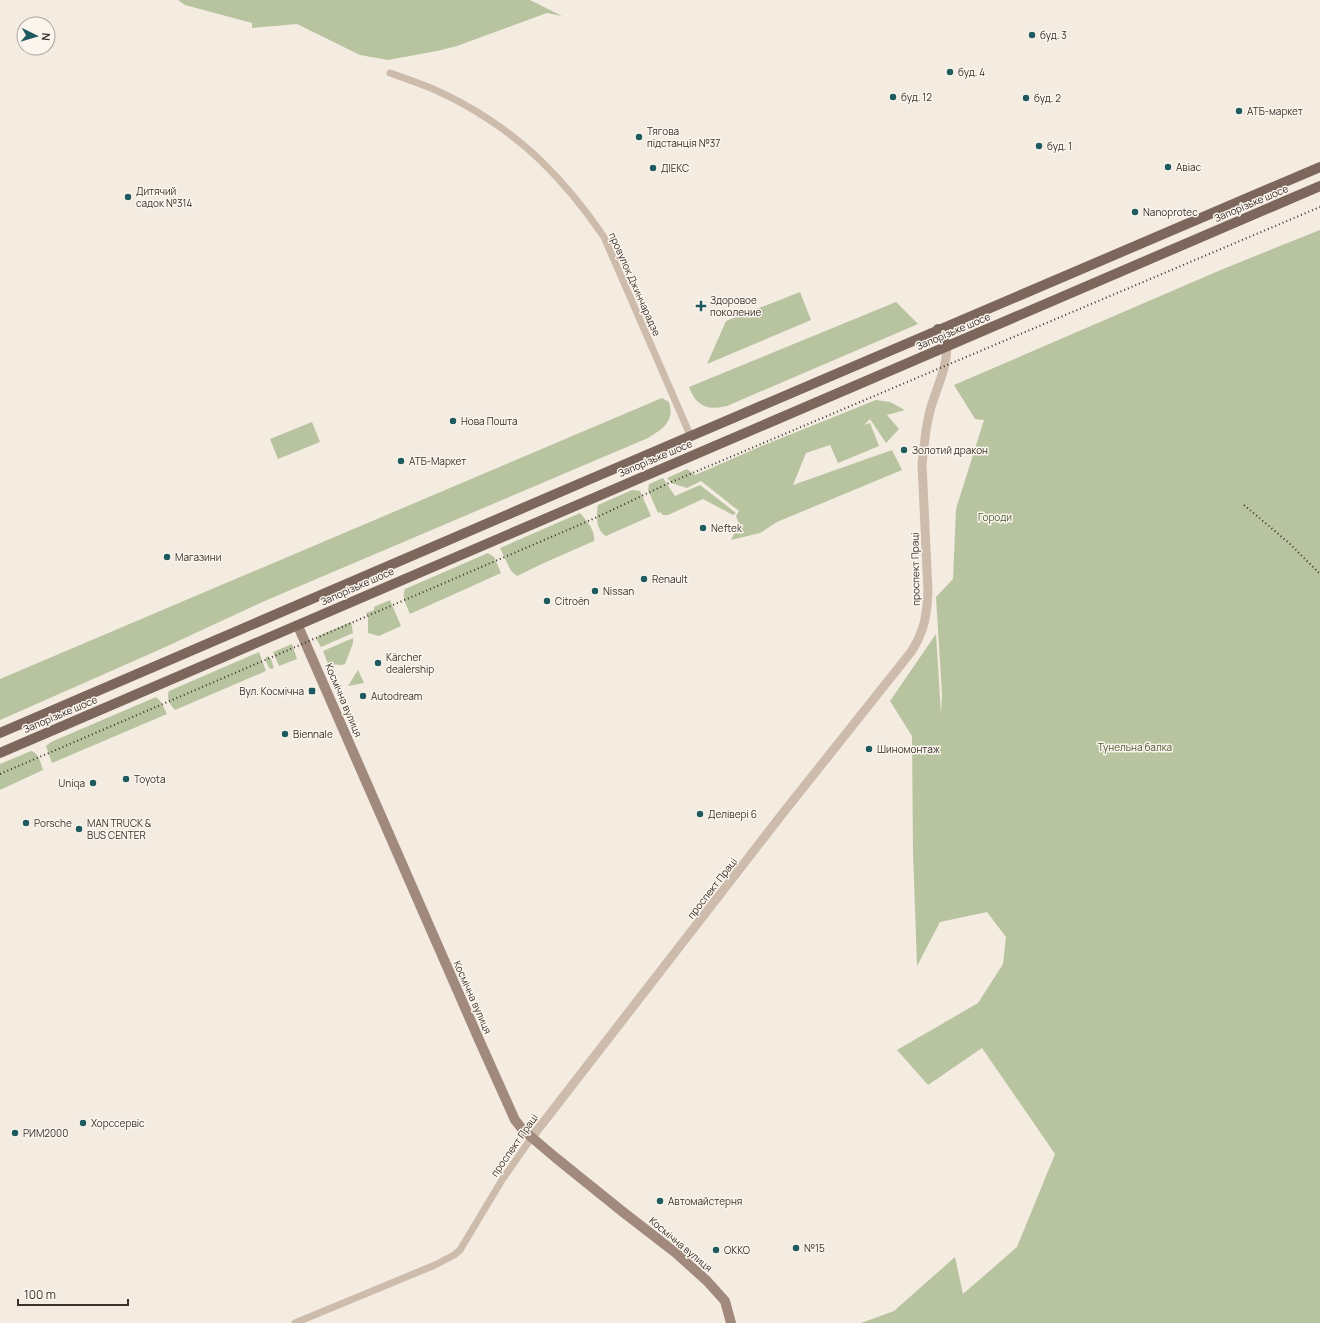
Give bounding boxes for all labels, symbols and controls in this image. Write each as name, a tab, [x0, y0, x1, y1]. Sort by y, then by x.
north arrow	[16, 16, 56, 56]
place label: буд. 3	[1040, 28, 1067, 42]
marker: буд. 3	[1027, 30, 1037, 40]
text: N	[39, 32, 54, 42]
place label: буд. 4	[958, 65, 985, 79]
marker: буд. 4	[945, 67, 955, 77]
place label: буд. 12	[901, 90, 932, 104]
place label: буд. 2	[1034, 91, 1061, 105]
marker: буд. 12	[888, 92, 898, 102]
marker: буд. 2	[1021, 93, 1031, 103]
place label: АТБ-маркет	[1247, 104, 1303, 118]
marker: АТБ-маркет	[1234, 106, 1244, 116]
place label: Тягова пiдстанцiя №37	[647, 124, 720, 150]
marker: Тягова пiдстанцiя №37	[634, 132, 644, 142]
place label: буд. 1	[1047, 139, 1072, 153]
marker: буд. 1	[1034, 141, 1044, 151]
place label: Авіас	[1176, 160, 1202, 174]
place label: ДІЕКС	[661, 161, 689, 175]
marker: Авіас	[1163, 162, 1173, 172]
marker: ДІЕКС	[648, 163, 658, 173]
street label: Запорізьке шосе	[1212, 181, 1290, 225]
place label: Дитячий садок №314	[136, 184, 192, 210]
marker: Дитячий садок №314	[123, 192, 133, 202]
place label: Nanoprotec	[1143, 205, 1198, 219]
marker: Nanoprotec	[1130, 207, 1140, 217]
street label: провулок Джинчарадзе	[606, 230, 664, 338]
place label: Здоровое поколение	[710, 293, 762, 319]
marker: Здоровое поколение	[695, 300, 707, 312]
street label: Запорізьке шосе	[914, 309, 992, 353]
place label: Нова Пошта	[461, 414, 518, 428]
marker: Нова Пошта	[448, 416, 458, 426]
street label: Запорізьке шосе	[616, 436, 694, 480]
place label: Золотий дракон	[912, 443, 988, 457]
marker: Золотий дракон	[899, 445, 909, 455]
place label: АТБ-Маркет	[409, 454, 466, 468]
marker: АТБ-Маркет	[396, 456, 406, 466]
park label: Городи	[978, 510, 1012, 524]
place label: Neftek	[711, 521, 743, 535]
marker: Neftek	[698, 523, 708, 533]
street label: проспект Праці	[907, 532, 923, 606]
place label: Магазини	[175, 550, 221, 564]
marker: Магазини	[162, 552, 172, 562]
street label: Запорізьке шосе	[318, 563, 396, 609]
place label: Renault	[652, 572, 688, 586]
marker: Renault	[639, 574, 649, 584]
place label: Nissan	[603, 584, 634, 598]
marker: Nissan	[590, 586, 600, 596]
place label: Citroën	[555, 594, 590, 608]
marker: Citroën	[542, 596, 552, 606]
place label: Kärcher dealership	[386, 650, 434, 676]
marker: Kärcher dealership	[373, 658, 383, 668]
street label: Космічна вулиця	[322, 661, 366, 739]
place label: Вул. Космічна	[239, 684, 304, 698]
marker: Вул. Космічна	[307, 686, 317, 696]
place label: Autodream	[371, 689, 422, 703]
marker: Autodream	[358, 691, 368, 701]
street label: Запорізьке шосе	[21, 692, 99, 736]
place label: Biennale	[293, 727, 333, 741]
marker: Biennale	[280, 729, 290, 739]
park label: Тунельна балка	[1098, 740, 1172, 754]
place label: Шиномонтаж	[877, 742, 940, 756]
marker: Шиномонтаж	[864, 744, 874, 754]
place label: Toyota	[134, 772, 165, 786]
marker: Toyota	[121, 774, 131, 784]
place label: Uniqa	[58, 776, 85, 790]
marker: Uniqa	[88, 778, 98, 788]
place label: Делівері 6	[708, 807, 757, 821]
marker: Делівері 6	[695, 809, 705, 819]
place label: Porsche	[34, 816, 72, 830]
place label: MAN TRUCK & BUS CENTER	[87, 816, 152, 842]
marker: Porsche	[21, 818, 31, 828]
marker: MAN TRUCK & BUS CENTER	[74, 824, 84, 834]
street label: проспект Праці	[684, 855, 740, 921]
street label: Космічна вулиця	[451, 958, 495, 1036]
street label: проспект Праці	[487, 1111, 541, 1179]
place label: Хорссервіс	[91, 1116, 145, 1130]
marker: Хорссервіс	[78, 1118, 88, 1128]
place label: РИМ2000	[23, 1126, 68, 1140]
marker: РИМ2000	[10, 1128, 20, 1138]
place label: Автомайстерня	[668, 1194, 742, 1208]
marker: Автомайстерня	[655, 1196, 665, 1206]
street label: Космічна вулиця	[646, 1213, 716, 1275]
place label: №15	[804, 1241, 825, 1255]
place label: OKKO	[724, 1243, 750, 1257]
marker: №15	[791, 1243, 801, 1253]
marker: OKKO	[711, 1245, 721, 1255]
scale bar	[18, 1281, 128, 1307]
text: 100 m	[24, 1286, 56, 1303]

